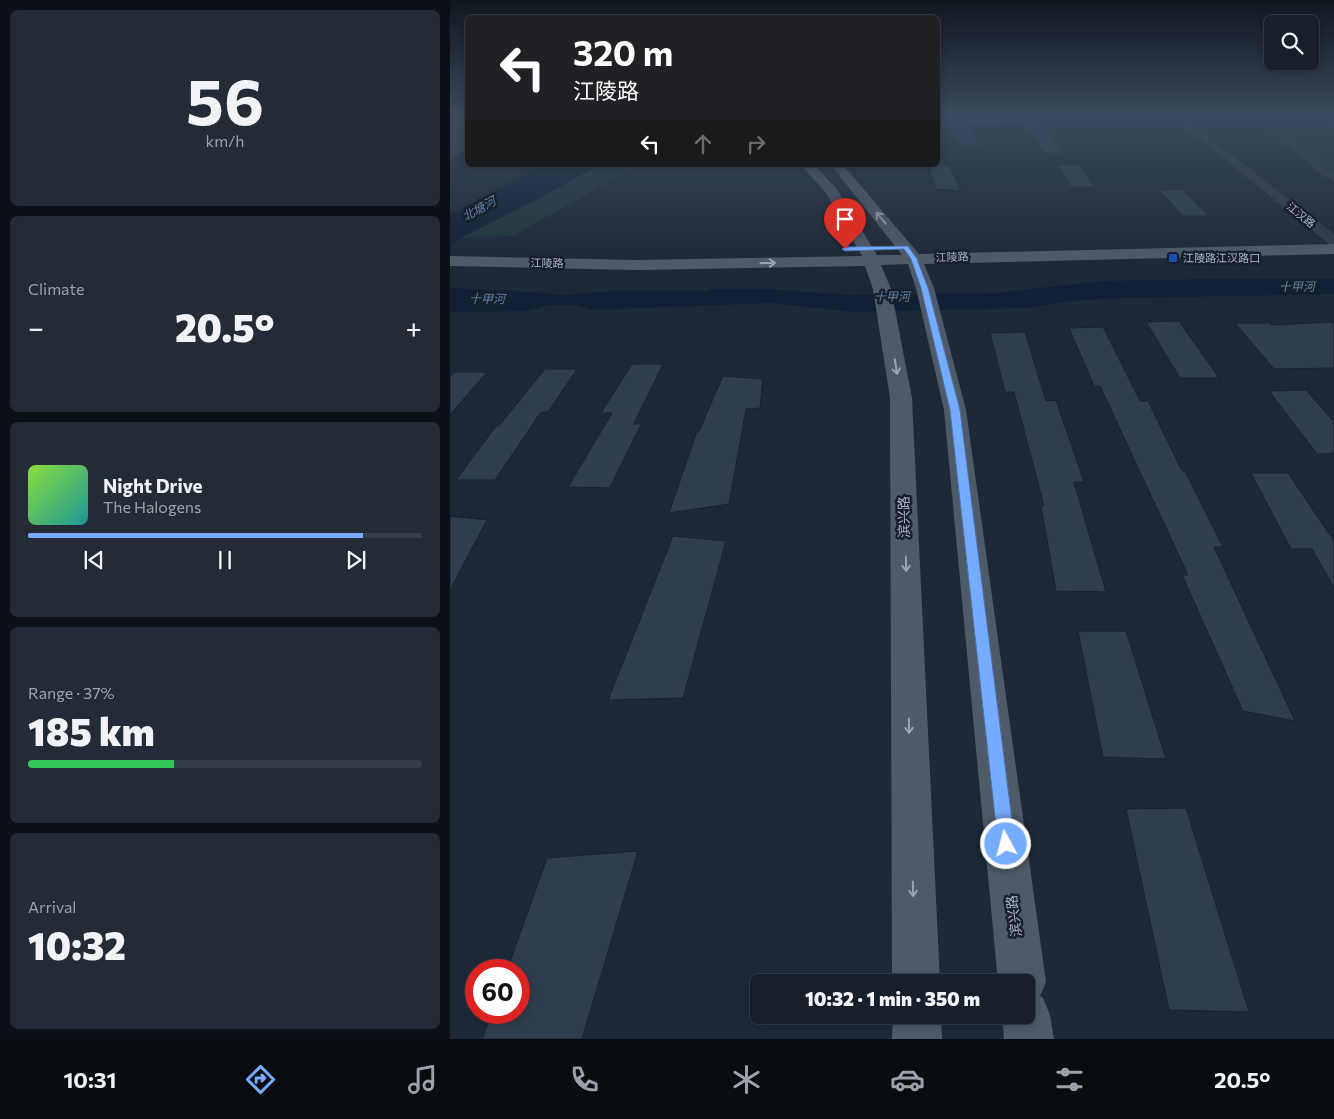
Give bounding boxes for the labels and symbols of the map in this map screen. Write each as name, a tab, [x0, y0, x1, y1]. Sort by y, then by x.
water label: 北塘河	[459, 192, 499, 223]
pin	[824, 198, 866, 249]
street label: 江汉路	[1284, 199, 1318, 230]
one-way arrow	[876, 211, 887, 224]
street label: 江陵路	[935, 249, 969, 264]
place label: 江陵路江汉路口	[1183, 251, 1260, 264]
marker: 江陵路江汉路口	[1167, 252, 1179, 264]
street label: 江陵路	[530, 256, 564, 269]
one-way arrow	[760, 258, 776, 268]
water label: 十甲河	[1279, 279, 1317, 293]
water label: 十甲河	[874, 289, 912, 303]
water label: 十甲河	[469, 291, 507, 305]
one-way arrow	[892, 358, 902, 374]
street label: 滨兴路	[895, 496, 912, 538]
one-way arrow	[901, 556, 910, 572]
one-way arrow	[905, 718, 914, 734]
position arrow	[979, 817, 1031, 869]
one-way arrow	[909, 880, 918, 896]
street label: 滨兴路	[1003, 894, 1024, 938]
speed limit sign: 60	[465, 959, 530, 1024]

